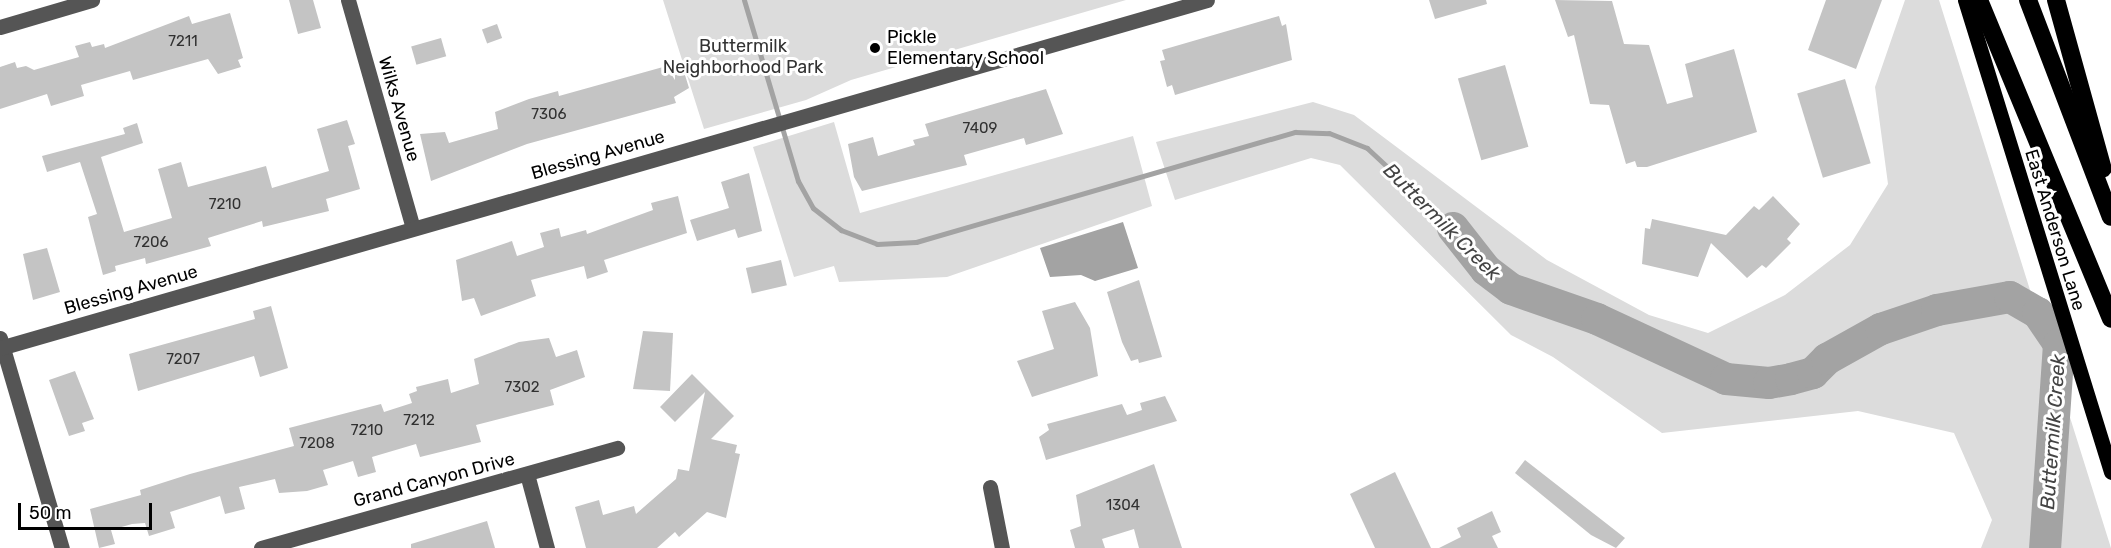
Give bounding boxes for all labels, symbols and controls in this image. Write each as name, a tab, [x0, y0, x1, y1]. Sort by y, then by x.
place label: Pickle Elementary School	[887, 27, 1045, 70]
house number: 7211	[168, 33, 198, 51]
park label: Buttermilk Neighborhood Park	[663, 36, 823, 78]
marker: Pickle Elementary School	[868, 41, 882, 55]
street label: Wilks Avenue	[374, 54, 424, 164]
house number: 7306	[531, 106, 567, 124]
house number: 7409	[963, 120, 997, 138]
street label: Blessing Avenue	[529, 126, 667, 184]
street label: East Anderson Lane	[2020, 147, 2090, 313]
water label: Buttermilk Creek	[1378, 158, 1506, 286]
house number: 7210	[209, 196, 241, 214]
house number: 7206	[133, 234, 169, 252]
street label: Blessing Avenue	[62, 261, 200, 319]
house number: 7207	[166, 351, 200, 369]
water label: Buttermilk Creek	[2036, 353, 2070, 511]
house number: 7302	[504, 379, 540, 397]
house number: 7212	[403, 412, 435, 430]
house number: 7210	[351, 422, 383, 440]
house number: 7208	[299, 435, 335, 453]
street label: Grand Canyon Drive	[351, 448, 517, 512]
scale bar	[21, 491, 154, 529]
house number: 1304	[1106, 497, 1140, 515]
text: 50 m	[29, 502, 72, 524]

